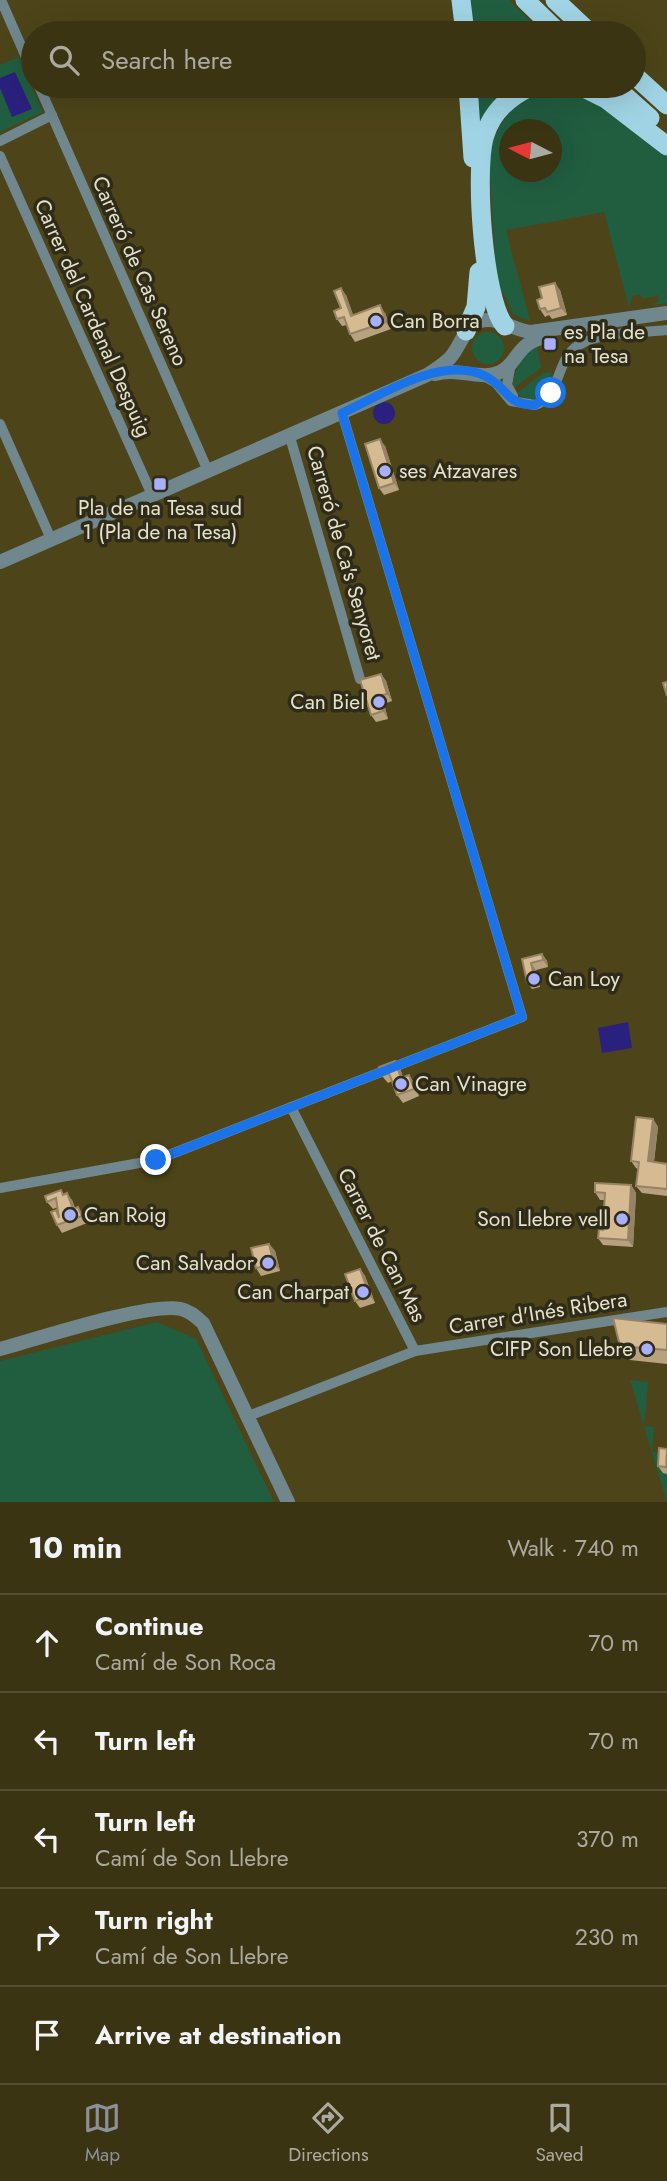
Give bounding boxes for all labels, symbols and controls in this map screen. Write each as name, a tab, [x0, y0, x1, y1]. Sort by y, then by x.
search box	[21, 21, 646, 98]
icon: search	[45, 41, 83, 79]
text: Search here	[101, 41, 233, 79]
north arrow	[499, 119, 562, 182]
street label: Carreró de Cas Sereno	[85, 171, 195, 371]
street label: Carrer del Cardenal Despuig	[27, 194, 159, 442]
place label: Can Borra	[390, 306, 480, 336]
marker: Can Borra	[368, 313, 384, 329]
place label: es Pla de na Tesa	[564, 317, 645, 371]
marker: es Pla de na Tesa	[542, 336, 558, 352]
route start	[535, 377, 566, 408]
street label: Carreró de Ca's Senyoret	[299, 442, 389, 664]
place label: ses Atzavares	[399, 456, 517, 486]
marker: ses Atzavares	[377, 463, 393, 479]
marker: Pla de na Tesa sud 1 (Pla de na Tesa)	[152, 476, 168, 492]
place label: Pla de na Tesa sud 1 (Pla de na Tesa)	[78, 493, 242, 547]
place label: Can Biel	[290, 687, 365, 717]
marker: Can Biel	[371, 694, 387, 710]
place label: Can Loy	[548, 964, 620, 994]
marker: Can Loy	[526, 971, 542, 987]
place label: Can Vinagre	[415, 1069, 527, 1099]
marker: Can Vinagre	[393, 1076, 409, 1092]
route end	[140, 1144, 171, 1175]
street label: Carrer de Can Mas	[330, 1163, 434, 1327]
place label: Can Roig	[84, 1200, 166, 1230]
place label: Son Llebre vell	[477, 1204, 608, 1234]
marker: Can Roig	[62, 1207, 78, 1223]
marker: Son Llebre vell	[614, 1211, 630, 1227]
place label: Can Salvador	[136, 1248, 255, 1278]
marker: Can Salvador	[260, 1255, 276, 1271]
place label: Can Charpat	[237, 1277, 349, 1307]
marker: Can Charpat	[355, 1284, 371, 1300]
street label: Carrer d'Inés Ribera	[447, 1284, 629, 1342]
place label: CIFP Son Llebre	[490, 1334, 633, 1364]
marker: CIFP Son Llebre	[639, 1341, 655, 1357]
text: 10 min	[28, 1526, 122, 1569]
text: Walk · 740 m	[507, 1531, 639, 1565]
text: Continue	[95, 1607, 204, 1645]
icon: ahead	[28, 1624, 66, 1662]
text: 70 m	[588, 1626, 639, 1660]
text: Camí de Son Roca	[95, 1645, 276, 1679]
icon: left	[28, 1722, 66, 1760]
text: Turn left	[95, 1722, 195, 1760]
text: 70 m	[588, 1724, 639, 1758]
text: Turn left	[95, 1803, 195, 1841]
icon: left	[28, 1820, 66, 1858]
text: 370 m	[576, 1822, 639, 1856]
text: Camí de Son Llebre	[95, 1841, 289, 1875]
text: Turn right	[95, 1901, 213, 1939]
icon: right	[28, 1918, 66, 1956]
text: 230 m	[575, 1920, 639, 1954]
text: Camí de Son Llebre	[95, 1939, 289, 1973]
icon: arrive	[28, 2016, 66, 2054]
text: Arrive at destination	[95, 2016, 342, 2054]
tab: Map	[83, 2099, 121, 2168]
tab: Directions	[288, 2099, 369, 2168]
tab: Saved	[535, 2099, 584, 2168]

